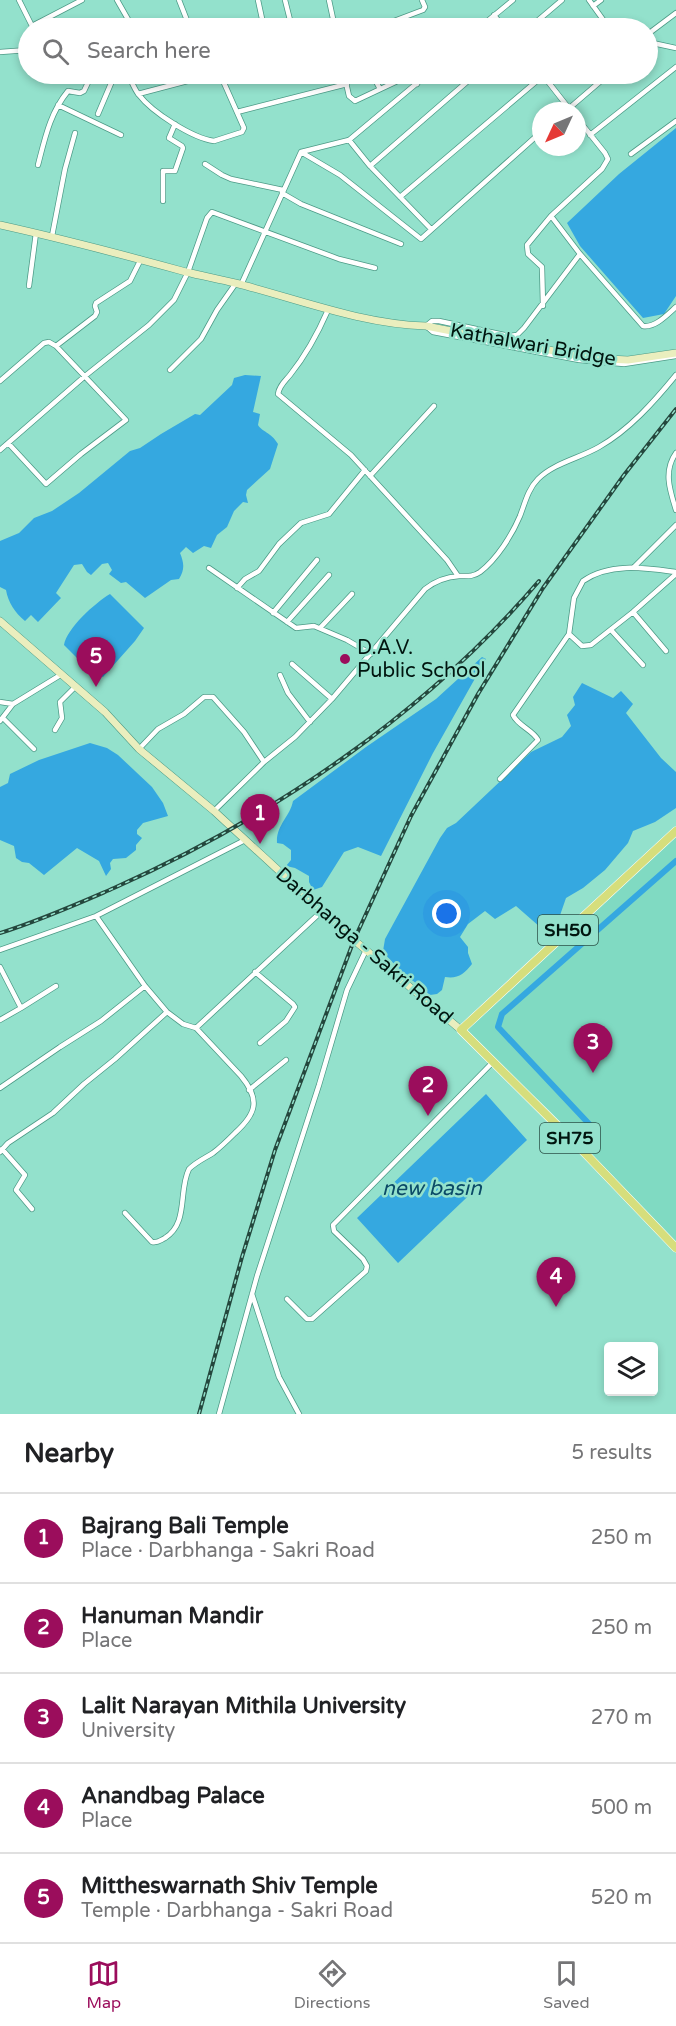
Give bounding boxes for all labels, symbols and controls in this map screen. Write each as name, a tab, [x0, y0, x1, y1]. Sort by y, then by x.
search box	[18, 18, 658, 84]
icon: search	[39, 35, 72, 68]
text: Search here	[87, 38, 211, 64]
north arrow	[532, 102, 586, 156]
street label: Kathalwari Bridge	[448, 319, 618, 371]
place label: D.A.V. Public School	[357, 636, 485, 683]
pin: 5	[76, 638, 116, 687]
marker: D.A.V. Public School	[338, 652, 352, 666]
pin: 1	[240, 794, 280, 844]
street label: Darbhanga - Sakri Road	[270, 863, 458, 1029]
your location	[432, 899, 461, 928]
road number: SH50	[538, 915, 598, 945]
pin: 3	[574, 1024, 612, 1073]
pin: 2	[408, 1066, 448, 1116]
road number: SH75	[540, 1123, 600, 1153]
water label: new basin	[382, 1176, 483, 1201]
pin: 4	[536, 1258, 576, 1307]
map controls	[604, 1342, 658, 1396]
button: layers	[604, 1342, 658, 1396]
text: Nearby	[24, 1438, 114, 1469]
text: 5 results	[572, 1441, 652, 1465]
text: Bajrang Bali Temple	[81, 1513, 289, 1539]
text: 1	[37, 1526, 50, 1550]
text: 250 m	[591, 1526, 652, 1550]
text: Place · Darbhanga - Sakri Road	[81, 1539, 375, 1563]
text: Hanuman Mandir	[81, 1603, 263, 1629]
text: 2	[37, 1616, 50, 1640]
text: 250 m	[591, 1616, 652, 1640]
text: Place	[81, 1629, 132, 1653]
text: Lalit Narayan Mithila University	[81, 1693, 406, 1719]
text: 3	[37, 1706, 50, 1730]
text: 270 m	[591, 1706, 652, 1730]
text: University	[81, 1719, 175, 1743]
text: Anandbag Palace	[81, 1783, 265, 1809]
text: 4	[37, 1796, 50, 1820]
text: 500 m	[591, 1796, 652, 1820]
text: Place	[81, 1809, 132, 1833]
text: Mittheswarnath Shiv Temple	[81, 1873, 378, 1899]
text: 5	[37, 1886, 50, 1910]
text: 520 m	[591, 1886, 652, 1910]
text: Temple · Darbhanga - Sakri Road	[81, 1899, 393, 1923]
tab: Map	[86, 1957, 121, 2013]
tab: Directions	[294, 1957, 370, 2013]
tab: Saved	[543, 1957, 590, 2013]

